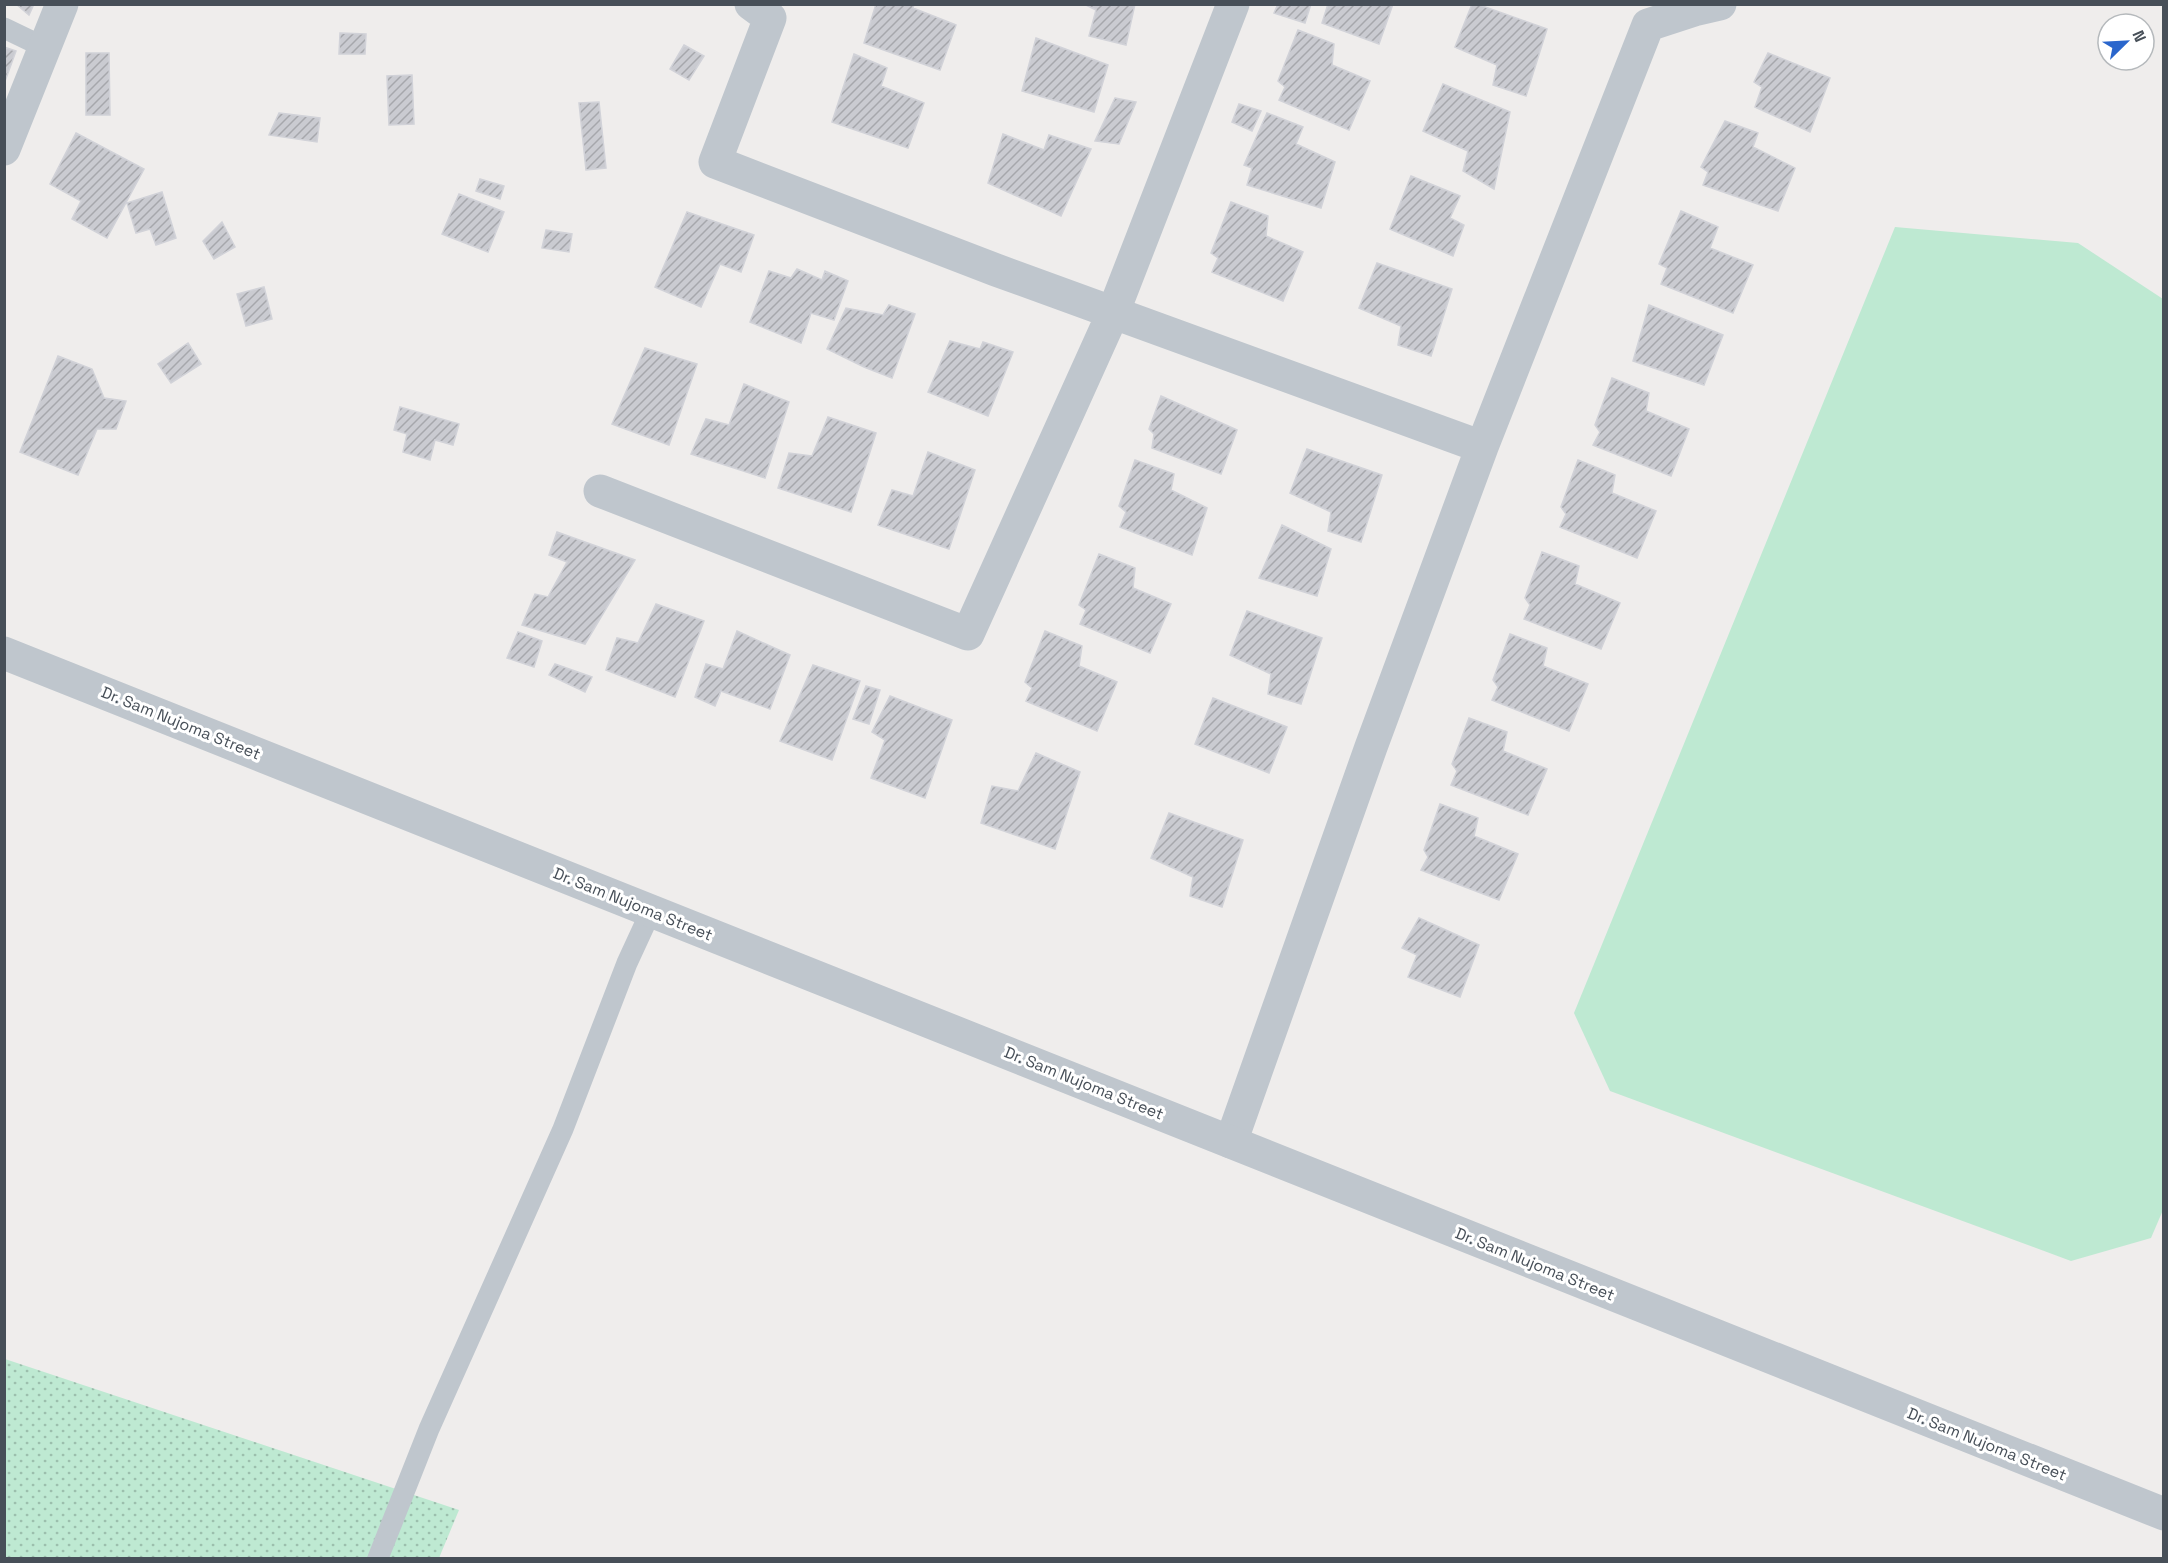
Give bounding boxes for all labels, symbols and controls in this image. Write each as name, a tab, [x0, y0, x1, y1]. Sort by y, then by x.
north arrow	[2096, 12, 2156, 72]
text: N	[2127, 27, 2151, 45]
street label: Dr. Sam Nujoma Street	[98, 681, 264, 765]
street label: Dr. Sam Nujoma Street	[550, 862, 716, 946]
street label: Dr. Sam Nujoma Street	[1001, 1041, 1167, 1125]
street label: Dr. Sam Nujoma Street	[1452, 1222, 1618, 1306]
street label: Dr. Sam Nujoma Street	[1904, 1402, 2070, 1486]

